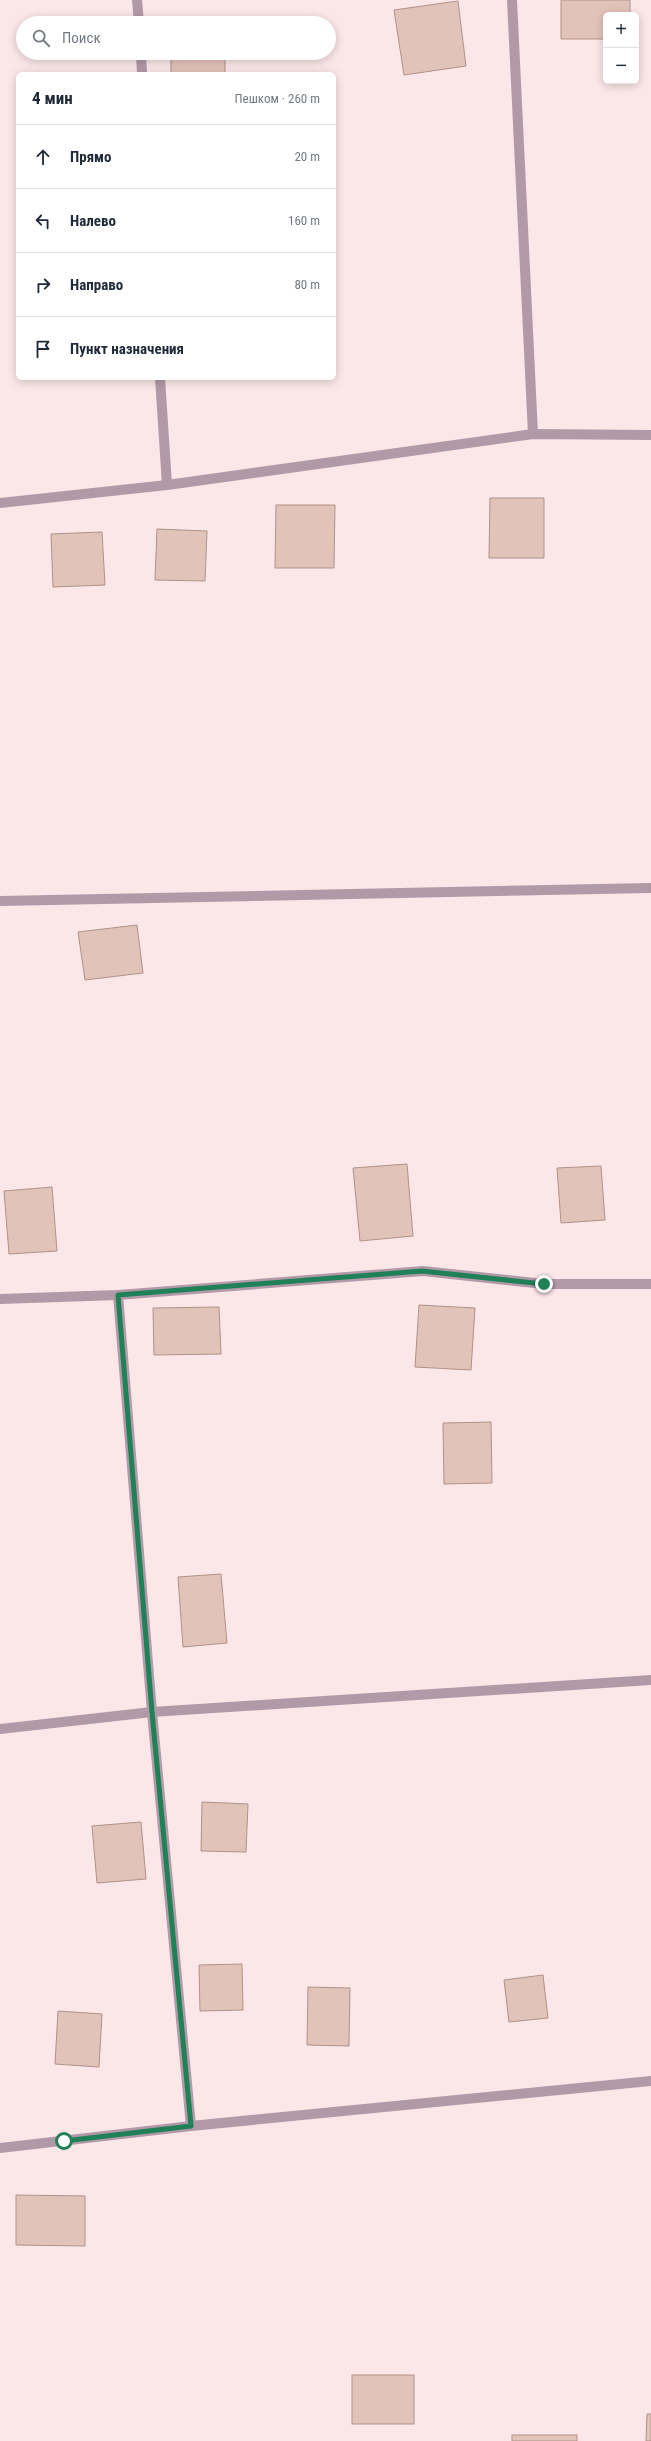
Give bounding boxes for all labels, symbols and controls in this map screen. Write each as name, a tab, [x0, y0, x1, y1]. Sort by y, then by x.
map controls	[603, 12, 639, 84]
button: +	[603, 12, 639, 48]
search box	[16, 16, 336, 60]
icon: search	[30, 27, 52, 49]
text: Поиск	[62, 29, 101, 47]
button: −	[603, 48, 639, 84]
text: 4 мин	[32, 88, 73, 108]
text: Пешком · 260 m	[234, 91, 320, 106]
icon: ahead	[32, 146, 54, 168]
text: Прямо	[70, 148, 111, 166]
text: 20 m	[294, 149, 320, 164]
icon: left	[32, 210, 54, 232]
text: Налево	[70, 212, 116, 230]
text: 160 m	[288, 213, 320, 228]
icon: right	[32, 274, 54, 296]
text: Направо	[70, 276, 123, 294]
text: 80 m	[294, 277, 320, 292]
icon: arrive	[32, 338, 54, 360]
text: Пункт назначения	[70, 340, 184, 358]
route end	[535, 1275, 553, 1293]
route start	[55, 2132, 73, 2150]

